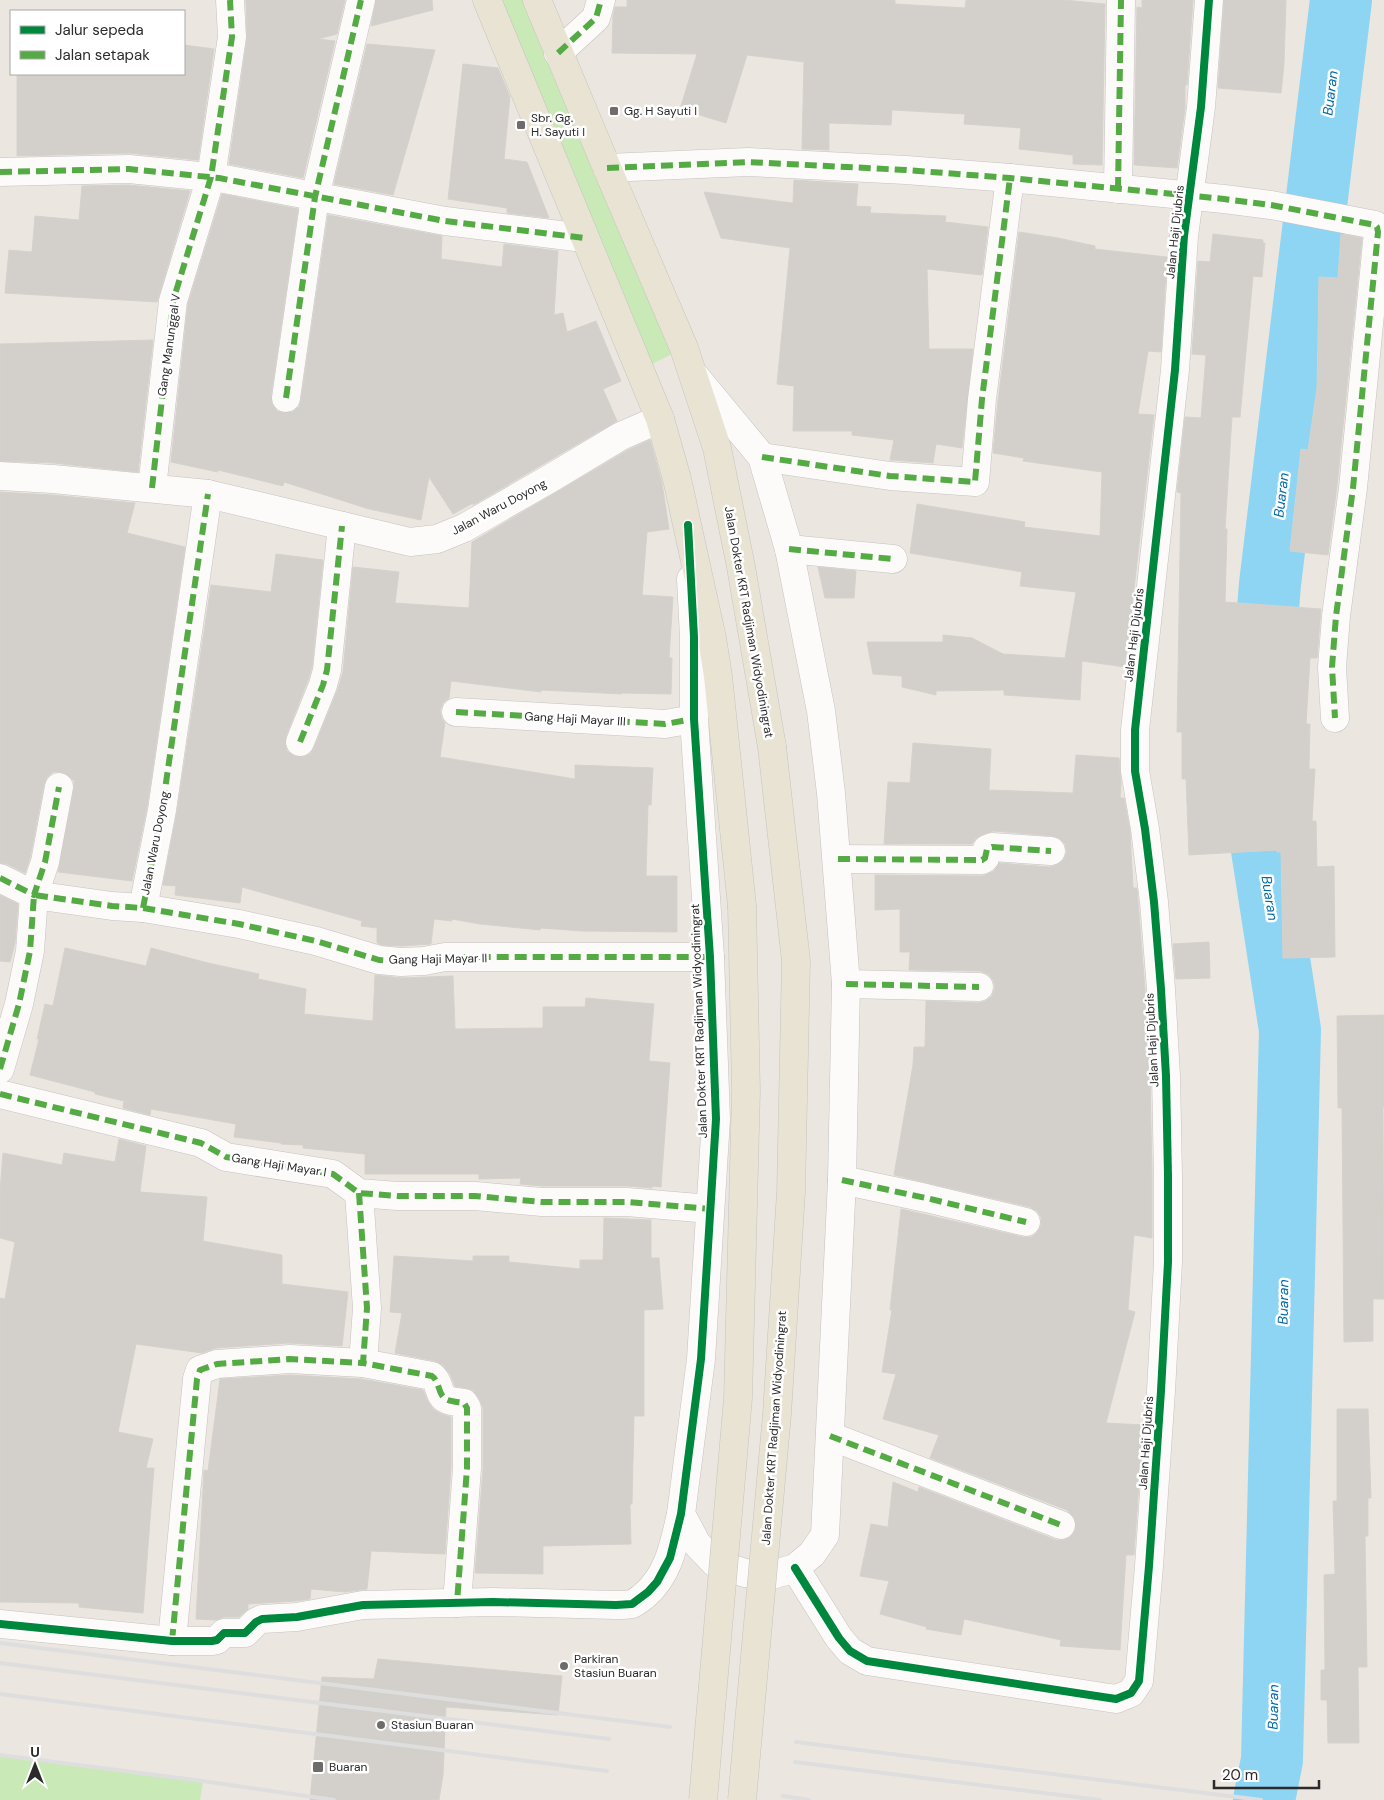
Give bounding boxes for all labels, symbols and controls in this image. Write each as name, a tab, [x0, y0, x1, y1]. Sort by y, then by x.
legend	[10, 10, 185, 75]
text: Jalur sepeda	[55, 20, 144, 40]
text: Jalan setapak	[55, 45, 150, 65]
water label: Buaran	[1318, 69, 1342, 117]
place label: Gg. H Sayuti I	[624, 103, 697, 119]
marker: Gg. H Sayuti I	[608, 105, 620, 117]
place label: Sbr. Gg. H. Sayuti I	[531, 110, 585, 140]
marker: Sbr. Gg. H. Sayuti I	[515, 119, 527, 131]
street label: Jalan Haji Djubris	[1162, 184, 1188, 280]
street label: Gang Manunggal V	[154, 293, 184, 397]
water label: Buaran	[1269, 471, 1293, 519]
street label: Jalan Waru Doyong	[449, 475, 550, 539]
street label: Jalan Dokter KRT Radjiman Widyodiningrat	[721, 505, 777, 739]
street label: Jalan Haji Djubris	[1120, 587, 1148, 683]
street label: Gang Haji Mayar III	[524, 708, 626, 730]
street label: Jalan Waru Doyong	[137, 789, 173, 896]
water label: Buaran	[1258, 874, 1282, 922]
street label: Jalan Dokter KRT Radjiman Widyodiningrat	[687, 903, 711, 1139]
street label: Gang Haji Mayar II	[389, 950, 487, 968]
street label: Jalan Haji Djubris	[1142, 992, 1162, 1088]
street label: Gang Haji Mayar I	[230, 1150, 328, 1180]
water label: Buaran	[1274, 1279, 1292, 1325]
street label: Jalan Dokter KRT Radjiman Widyodiningrat	[758, 1310, 790, 1546]
street label: Jalan Haji Djubris	[1135, 1395, 1157, 1491]
place label: Parkiran Stasiun Buaran	[574, 1651, 657, 1681]
marker: Parkiran Stasiun Buaran	[558, 1660, 570, 1672]
water label: Buaran	[1264, 1684, 1282, 1730]
place label: Stasiun Buaran	[391, 1717, 474, 1733]
marker: Stasiun Buaran	[375, 1719, 387, 1731]
north arrow	[10, 1740, 60, 1790]
text: U	[30, 1743, 40, 1761]
scale bar	[1214, 1758, 1319, 1790]
place label: Buaran	[329, 1759, 368, 1775]
marker: Buaran	[311, 1760, 325, 1774]
text: 20 m	[1222, 1765, 1258, 1785]

